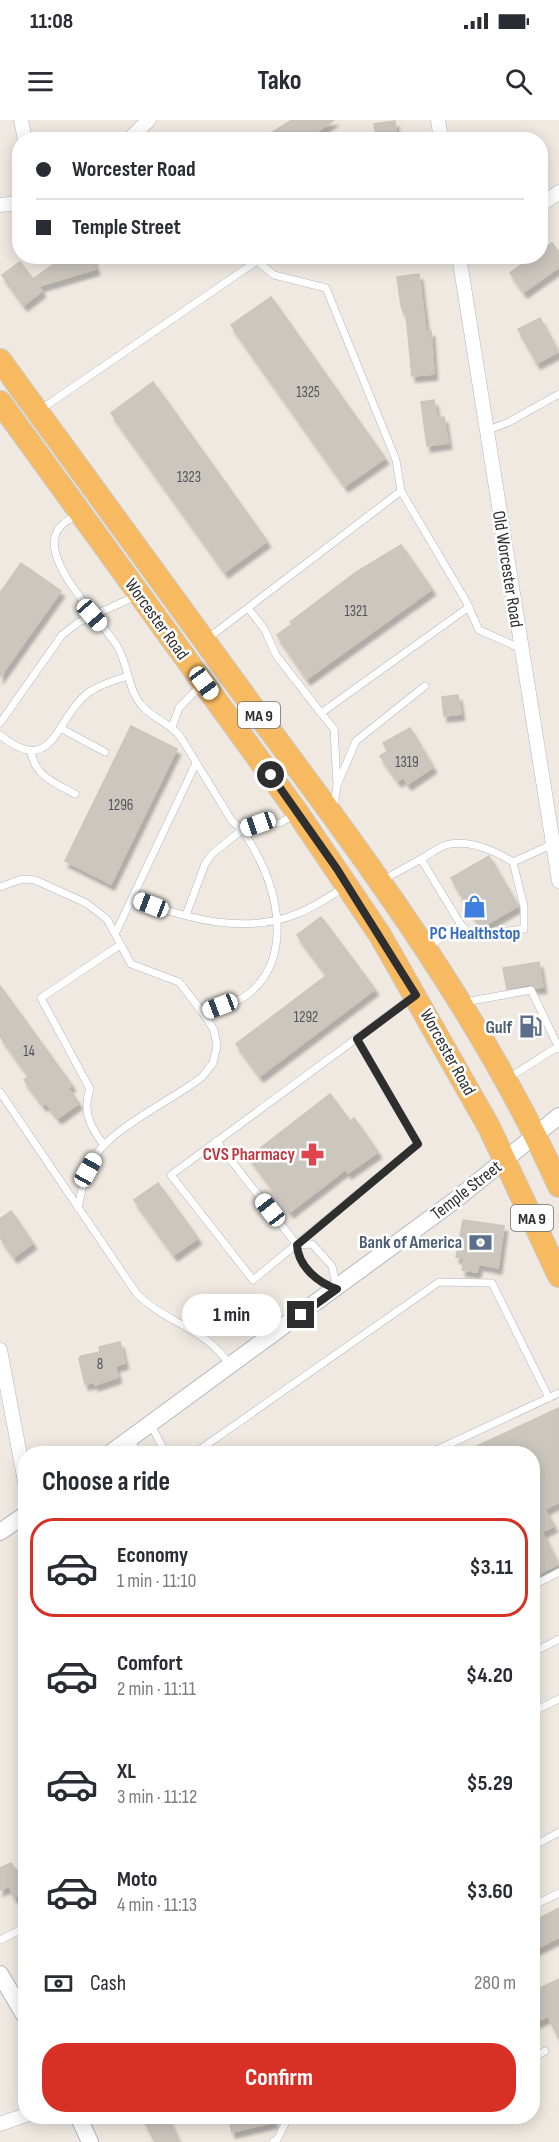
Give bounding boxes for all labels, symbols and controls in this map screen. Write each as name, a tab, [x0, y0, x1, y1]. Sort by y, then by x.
text: 11:08	[30, 8, 73, 35]
icon: menu	[24, 65, 57, 98]
text: Tako	[258, 65, 301, 97]
icon: search	[502, 65, 535, 98]
text: Worcester Road	[72, 156, 196, 183]
text: Temple Street	[72, 214, 181, 241]
house number: 1325	[296, 383, 320, 402]
house number: 1323	[177, 468, 201, 487]
street label: Old Worcester Road	[488, 509, 527, 629]
street label: Worcester Road	[120, 575, 193, 664]
car	[73, 596, 111, 634]
house number: 1321	[344, 602, 368, 621]
car	[186, 663, 222, 703]
road number: MA 9	[238, 702, 280, 728]
house number: 1319	[395, 753, 419, 772]
route start	[257, 761, 284, 788]
house number: 1296	[109, 796, 133, 815]
car	[238, 810, 278, 838]
car	[131, 890, 171, 920]
shop icon: PC Healthstop	[462, 894, 488, 920]
place label: PC Healthstop	[430, 923, 521, 944]
car	[200, 991, 240, 1021]
street label: Worcester Road	[415, 1006, 480, 1099]
house number: 1292	[294, 1008, 318, 1027]
fuel station icon: Gulf	[517, 1014, 543, 1040]
place label: Gulf	[485, 1017, 512, 1038]
house number: 14	[23, 1042, 35, 1061]
pharmacy icon: CVS Pharmacy	[300, 1141, 326, 1167]
place label: CVS Pharmacy	[203, 1144, 296, 1165]
car	[71, 1150, 105, 1190]
street label: Temple Street	[427, 1156, 506, 1224]
car	[252, 1190, 288, 1230]
road number: MA 9	[511, 1205, 553, 1231]
bank icon: Bank of America	[467, 1229, 493, 1255]
place label: Bank of America	[359, 1232, 462, 1253]
callout: 1 min	[181, 1294, 280, 1336]
route end	[287, 1301, 314, 1328]
text: 1 min	[213, 1303, 250, 1327]
house number: 8	[97, 1355, 103, 1374]
text: Choose a ride	[42, 1466, 170, 1498]
icon: car	[45, 1541, 99, 1595]
text: Economy	[117, 1542, 188, 1569]
text: $3.11	[469, 1554, 513, 1581]
text: 1 min · 11:10	[117, 1569, 196, 1593]
icon: car	[45, 1649, 99, 1703]
text: Comfort	[117, 1650, 183, 1677]
text: $4.20	[466, 1662, 513, 1689]
text: 2 min · 11:11	[117, 1677, 196, 1701]
icon: car	[45, 1757, 99, 1811]
text: XL	[117, 1758, 136, 1785]
text: $5.29	[467, 1770, 513, 1797]
text: 3 min · 11:12	[117, 1785, 197, 1809]
icon: car	[45, 1865, 99, 1919]
text: Moto	[117, 1866, 157, 1893]
text: $3.60	[466, 1878, 513, 1905]
text: 4 min · 11:13	[117, 1893, 197, 1917]
icon: cash	[42, 1967, 75, 2000]
text: Cash	[90, 1970, 126, 1997]
text: 280 m	[474, 1971, 516, 1995]
button: Confirm	[42, 2043, 516, 2112]

